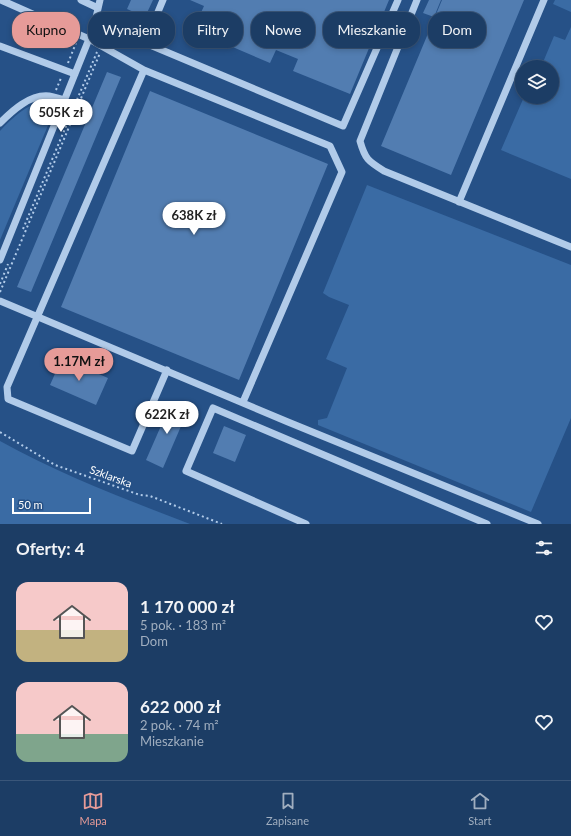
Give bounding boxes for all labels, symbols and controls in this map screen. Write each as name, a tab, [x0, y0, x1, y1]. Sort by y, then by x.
chip: Kupno	[12, 12, 80, 48]
chip: Wynajem	[88, 12, 175, 48]
chip: Filtry	[183, 12, 243, 48]
chip: Nowe	[251, 12, 315, 48]
chip: Mieszkanie	[323, 12, 420, 48]
chip: Dom	[428, 12, 486, 48]
map controls	[515, 60, 559, 104]
button: layers	[515, 60, 559, 104]
pin: 505K zł	[24, 99, 98, 133]
text: 505K zł	[39, 104, 83, 120]
pin: 638K zł	[157, 202, 231, 236]
text: 638K zł	[172, 207, 216, 223]
pin: 1.17M zł	[38, 348, 120, 382]
text: 1.17M zł	[53, 353, 105, 369]
pin: 622K zł	[130, 401, 204, 435]
text: 622K zł	[145, 406, 189, 422]
street label: Szklarska	[88, 462, 134, 490]
scale bar	[12, 496, 91, 515]
text: 50 m	[18, 498, 43, 511]
icon: filters	[533, 537, 555, 559]
text: Oferty: 4	[16, 538, 85, 559]
text: 1 170 000 zł	[140, 596, 235, 617]
icon: home	[48, 598, 96, 646]
icon: heart	[533, 611, 555, 633]
text: 5 pok. · 183 m²	[140, 617, 226, 633]
text: Dom	[140, 633, 168, 649]
text: 622 000 zł	[140, 696, 221, 717]
icon: home	[48, 698, 96, 746]
icon: heart	[533, 711, 555, 733]
text: 2 pok. · 74 m²	[140, 717, 219, 733]
text: Mieszkanie	[140, 733, 204, 749]
tab: Mapa	[80, 790, 107, 827]
tab: Zapisane	[266, 790, 309, 827]
tab: Start	[468, 790, 491, 827]

